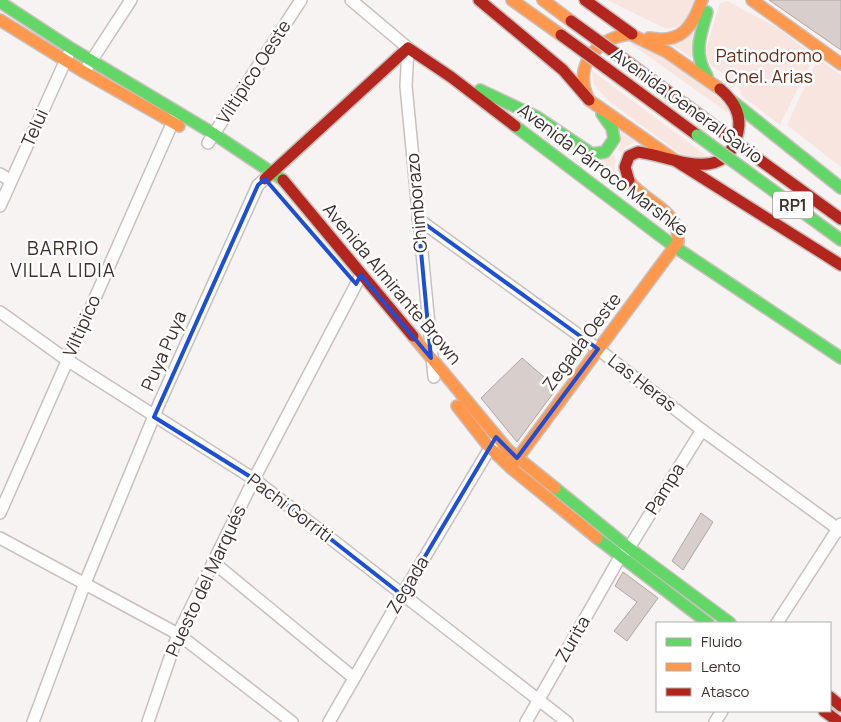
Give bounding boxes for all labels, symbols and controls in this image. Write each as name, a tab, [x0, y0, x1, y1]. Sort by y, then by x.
street label: Viltipico Oeste	[211, 15, 296, 128]
street label: Avenida General Savio	[607, 42, 768, 168]
park label: Patinodromo Cnel. Arias	[716, 43, 822, 88]
street label: Avenida Párroco Marshke	[514, 97, 694, 241]
street label: Telui	[15, 105, 53, 150]
street label: Chimborazo	[400, 152, 432, 254]
road number: RP1	[773, 192, 813, 218]
street label: Avenida Almirante Brown	[318, 198, 467, 369]
district label: BARRIO VILLA LIDIA	[10, 235, 116, 283]
street label: Zegada Oeste	[536, 288, 626, 395]
street label: Viltipico	[57, 291, 105, 360]
street label: Puya Puya	[135, 307, 191, 394]
street label: Las Heras	[603, 348, 682, 417]
street label: Pampa	[639, 458, 689, 519]
street label: Pachi Gorriti	[243, 467, 338, 547]
street label: Puesto del Marqués	[159, 501, 251, 660]
street label: Zegada	[381, 551, 434, 618]
street label: Zurita	[549, 611, 595, 666]
legend	[656, 622, 831, 712]
text: Fluido	[701, 631, 742, 652]
text: Lento	[701, 656, 741, 677]
text: Atasco	[701, 681, 749, 702]

